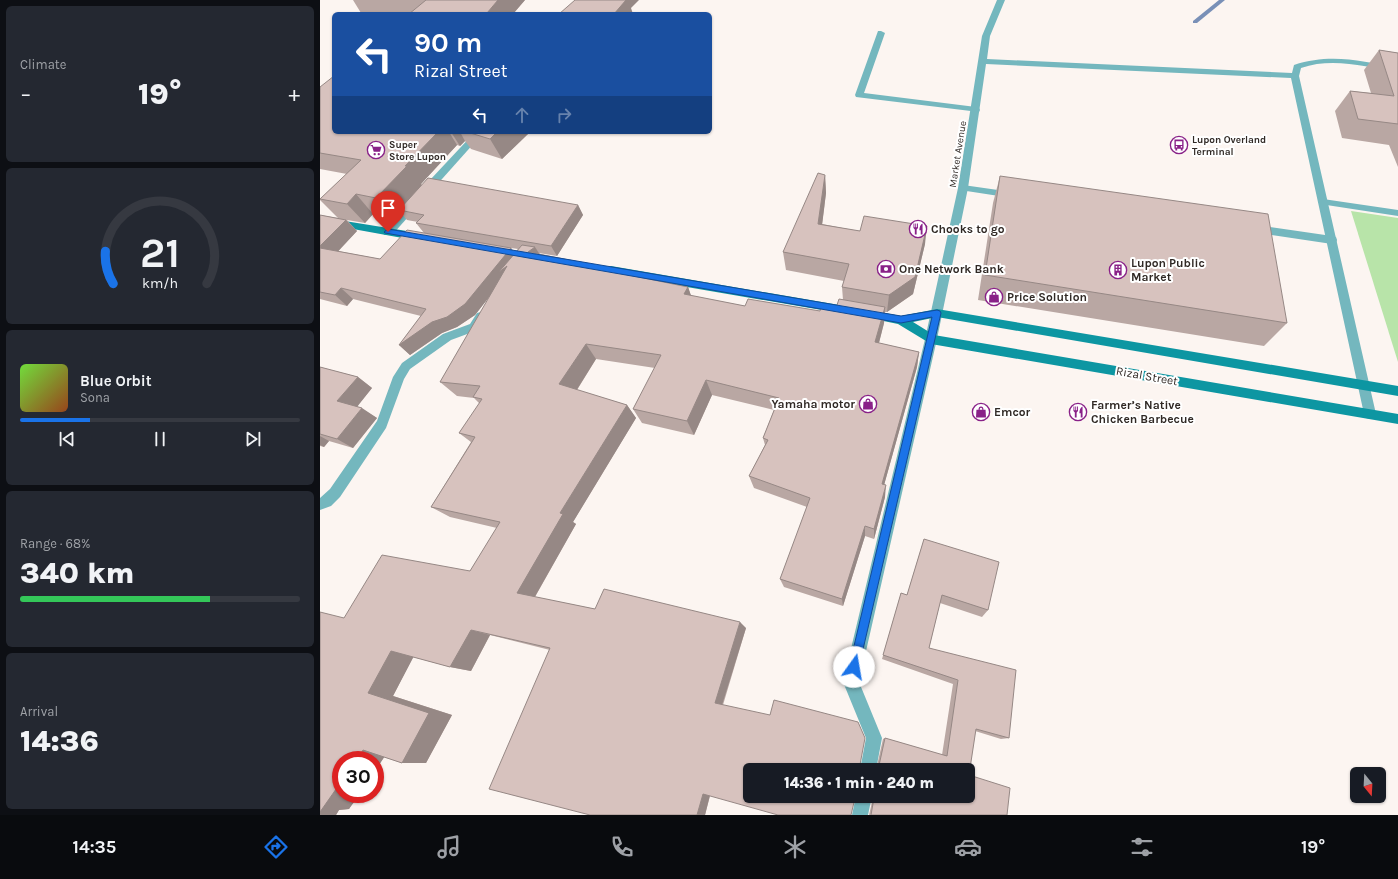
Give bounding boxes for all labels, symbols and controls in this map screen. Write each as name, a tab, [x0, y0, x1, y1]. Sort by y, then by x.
text: 90 m	[414, 26, 482, 59]
icon: left	[348, 28, 400, 80]
text: Climate	[20, 57, 66, 72]
text: Rizal Street	[414, 60, 508, 82]
text: 19°	[138, 76, 182, 112]
text: −	[20, 81, 32, 107]
text: +	[288, 81, 300, 107]
icon: left	[469, 104, 491, 126]
icon: ahead	[511, 104, 533, 126]
icon: right	[553, 104, 575, 126]
street label: Market Avenue	[947, 120, 969, 188]
place label: Lupon Overland Terminal	[1192, 134, 1266, 158]
bus stop icon: Lupon Overland Terminal	[1169, 135, 1189, 155]
place label: Super Store Lupon	[389, 139, 446, 163]
supermarket icon: Super Store Lupon	[366, 140, 386, 160]
pin	[371, 191, 405, 232]
icon: arrive	[377, 197, 399, 219]
restaurant icon: Chooks to go	[908, 219, 928, 239]
place label: Chooks to go	[931, 222, 1005, 236]
text: 21	[140, 228, 180, 276]
place label: Lupon Public Market	[1131, 256, 1205, 284]
bank icon: One Network Bank	[876, 259, 896, 279]
building icon: Lupon Public Market	[1108, 260, 1128, 280]
place label: One Network Bank	[899, 262, 1004, 276]
text: km/h	[142, 274, 178, 291]
shop icon: Price Solution	[984, 287, 1004, 307]
place label: Price Solution	[1007, 290, 1087, 304]
street label: Rizal Street	[1115, 364, 1179, 388]
text: Blue Orbit	[80, 372, 152, 390]
text: Sona	[80, 390, 110, 405]
shop icon: Yamaha motor	[858, 394, 878, 414]
place label: Yamaha motor	[771, 397, 855, 411]
place label: Farmer’s Native Chicken Barbecue	[1091, 398, 1194, 426]
shop icon: Emcor	[971, 402, 991, 422]
restaurant icon: Farmer’s Native Chicken Barbecue	[1068, 402, 1088, 422]
place label: Emcor	[994, 405, 1031, 419]
icon: previous	[56, 428, 78, 450]
icon: pause	[149, 428, 171, 450]
icon: next	[242, 428, 264, 450]
text: Range · 68%	[20, 536, 90, 551]
text: 340 km	[20, 555, 134, 591]
position arrow	[833, 646, 875, 688]
text: Arrival	[20, 704, 58, 719]
text: 14:36	[20, 723, 99, 759]
speed limit sign: 30	[332, 751, 384, 803]
north arrow	[1350, 767, 1386, 803]
map controls	[1350, 767, 1386, 803]
text: 14:36 · 1 min · 240 m	[784, 774, 934, 792]
icon: directions	[262, 833, 290, 861]
icon: music	[435, 833, 463, 861]
icon: phone	[608, 833, 636, 861]
icon: climate	[781, 833, 809, 861]
icon: car	[954, 833, 982, 861]
icon: filters	[1128, 833, 1156, 861]
text: 14:35	[73, 836, 116, 858]
text: 19°	[1301, 836, 1325, 858]

